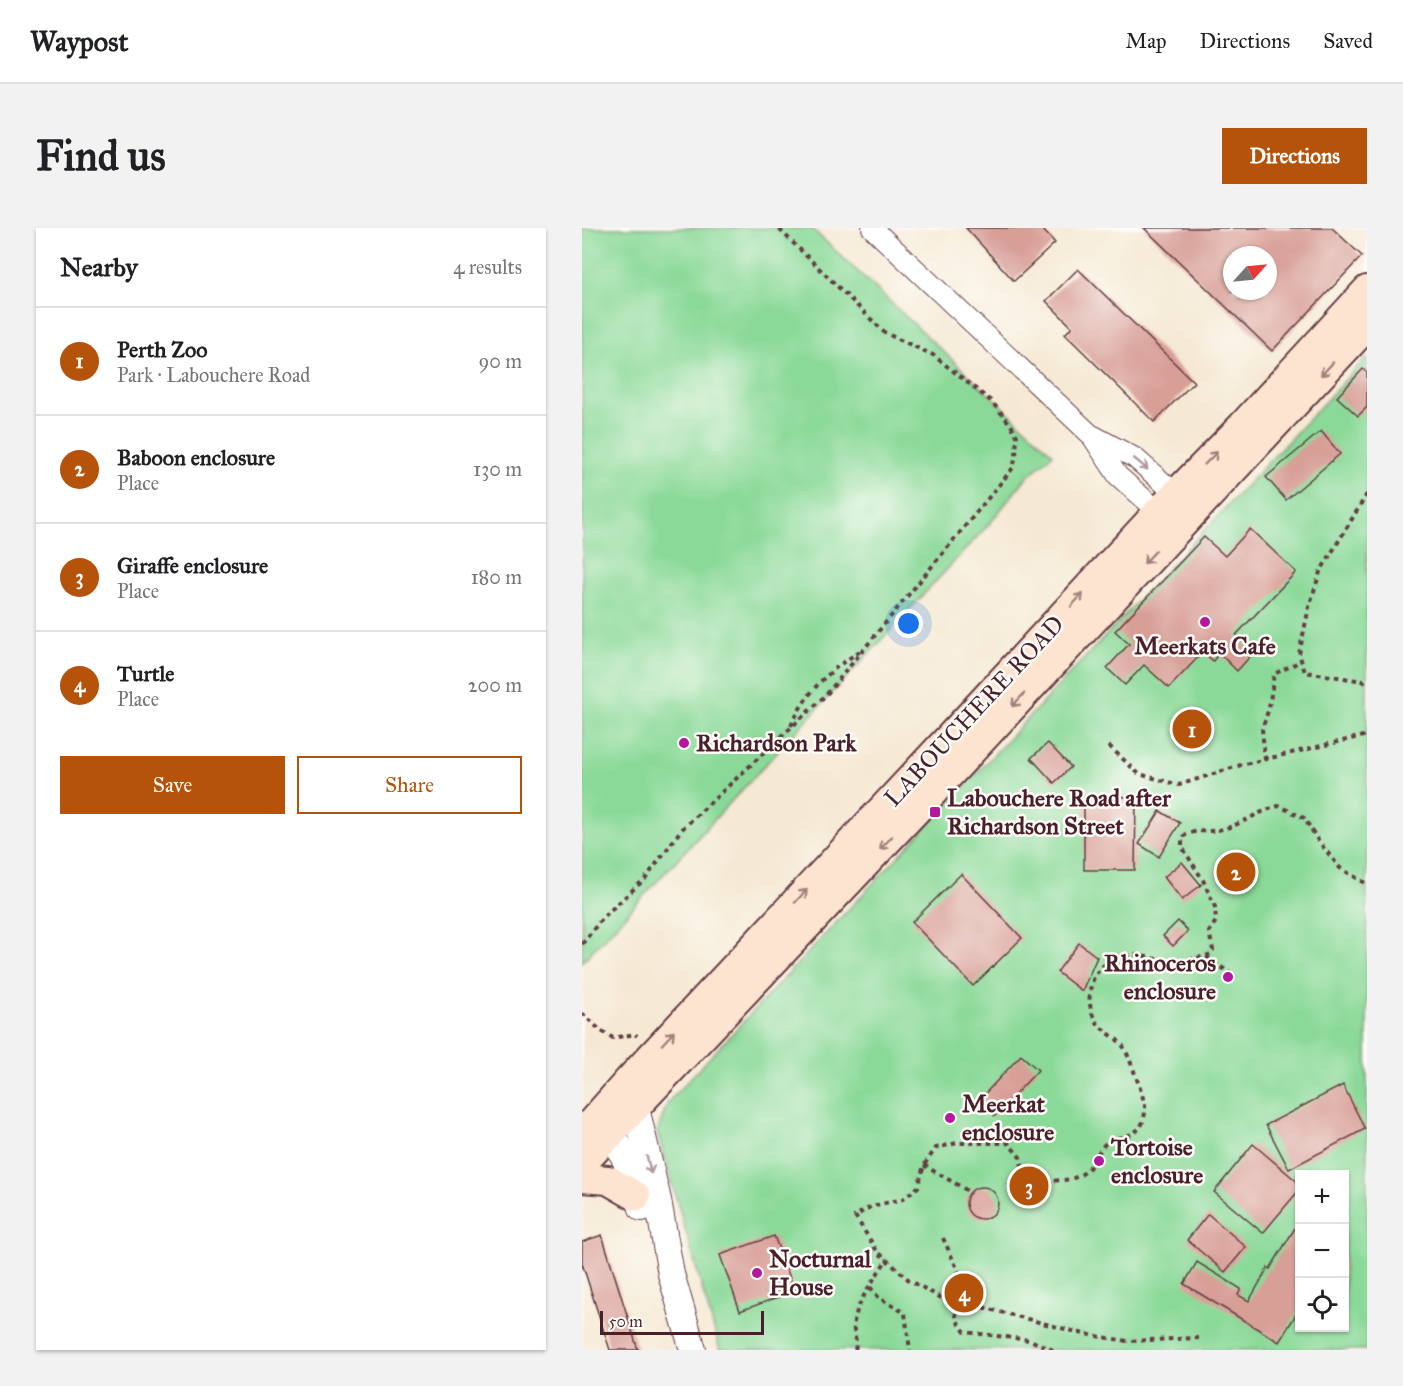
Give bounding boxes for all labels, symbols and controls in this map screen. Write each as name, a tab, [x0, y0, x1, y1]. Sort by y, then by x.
text: Waypost	[30, 24, 128, 59]
text: Map	[1126, 28, 1167, 54]
text: Directions	[1200, 28, 1290, 54]
text: Saved	[1323, 28, 1373, 54]
button: Directions	[1222, 128, 1367, 184]
text: Find us	[36, 130, 166, 182]
north arrow	[1223, 246, 1277, 300]
text: Nearby	[60, 251, 138, 283]
text: 4 results	[453, 255, 522, 279]
text: Perth Zoo	[117, 336, 207, 363]
text: 1	[76, 349, 83, 373]
text: 90 m	[479, 349, 522, 373]
one-way arrow	[1320, 361, 1334, 376]
text: Park · Labouchere Road	[117, 363, 310, 387]
text: Baboon enclosure	[117, 444, 275, 471]
one-way arrow	[1203, 450, 1218, 465]
text: 2	[75, 457, 84, 481]
text: 130 m	[473, 457, 522, 481]
one-way arrow	[1133, 457, 1148, 471]
text: Place	[117, 471, 159, 495]
one-way arrow	[1144, 549, 1158, 564]
text: Giraffe enclosure	[117, 552, 268, 579]
text: 3	[76, 565, 84, 589]
text: 180 m	[471, 565, 522, 589]
text: Place	[117, 579, 159, 603]
one-way arrow	[1070, 592, 1084, 607]
street label: LABOUCHERE ROAD	[878, 609, 1070, 813]
your location	[894, 609, 923, 638]
marker: Meerkats Cafe	[1198, 615, 1212, 629]
place label: Meerkats Cafe	[1134, 631, 1276, 661]
text: Turtle	[117, 660, 175, 687]
text: 4	[74, 673, 85, 697]
text: 200 m	[468, 673, 522, 697]
text: Place	[117, 687, 159, 711]
one-way arrow	[1011, 693, 1025, 708]
pin: 1	[1172, 706, 1212, 752]
place label: Richardson Park	[696, 728, 857, 758]
marker: Richardson Park	[677, 736, 691, 750]
button: Save	[60, 756, 285, 814]
button: Share	[297, 756, 522, 814]
place label: Labouchere Road after Richardson Street	[947, 783, 1172, 841]
marker: Labouchere Road after Richardson Street	[928, 805, 942, 819]
one-way arrow	[878, 836, 893, 851]
pin: 2	[1216, 850, 1256, 894]
one-way arrow	[794, 889, 808, 904]
place label: Rhinoceros enclosure	[1104, 948, 1216, 1006]
marker: Rhinoceros enclosure	[1221, 970, 1235, 984]
one-way arrow	[661, 1031, 675, 1046]
place label: Meerkat enclosure	[962, 1089, 1054, 1147]
marker: Meerkat enclosure	[943, 1111, 957, 1125]
place label: Tortoise enclosure	[1110, 1132, 1203, 1190]
marker: Tortoise enclosure	[1092, 1154, 1106, 1168]
one-way arrow	[644, 1155, 655, 1174]
pin: 3	[1010, 1164, 1048, 1208]
map controls	[1295, 1170, 1349, 1332]
button: +	[1295, 1170, 1349, 1224]
button: −	[1295, 1224, 1349, 1278]
place label: Nocturnal House	[769, 1244, 872, 1302]
marker: Nocturnal House	[750, 1266, 764, 1280]
pin: 4	[944, 1270, 983, 1316]
button: locate	[1295, 1278, 1349, 1332]
scale bar	[600, 1308, 764, 1336]
text: 50 m	[609, 1312, 643, 1331]

